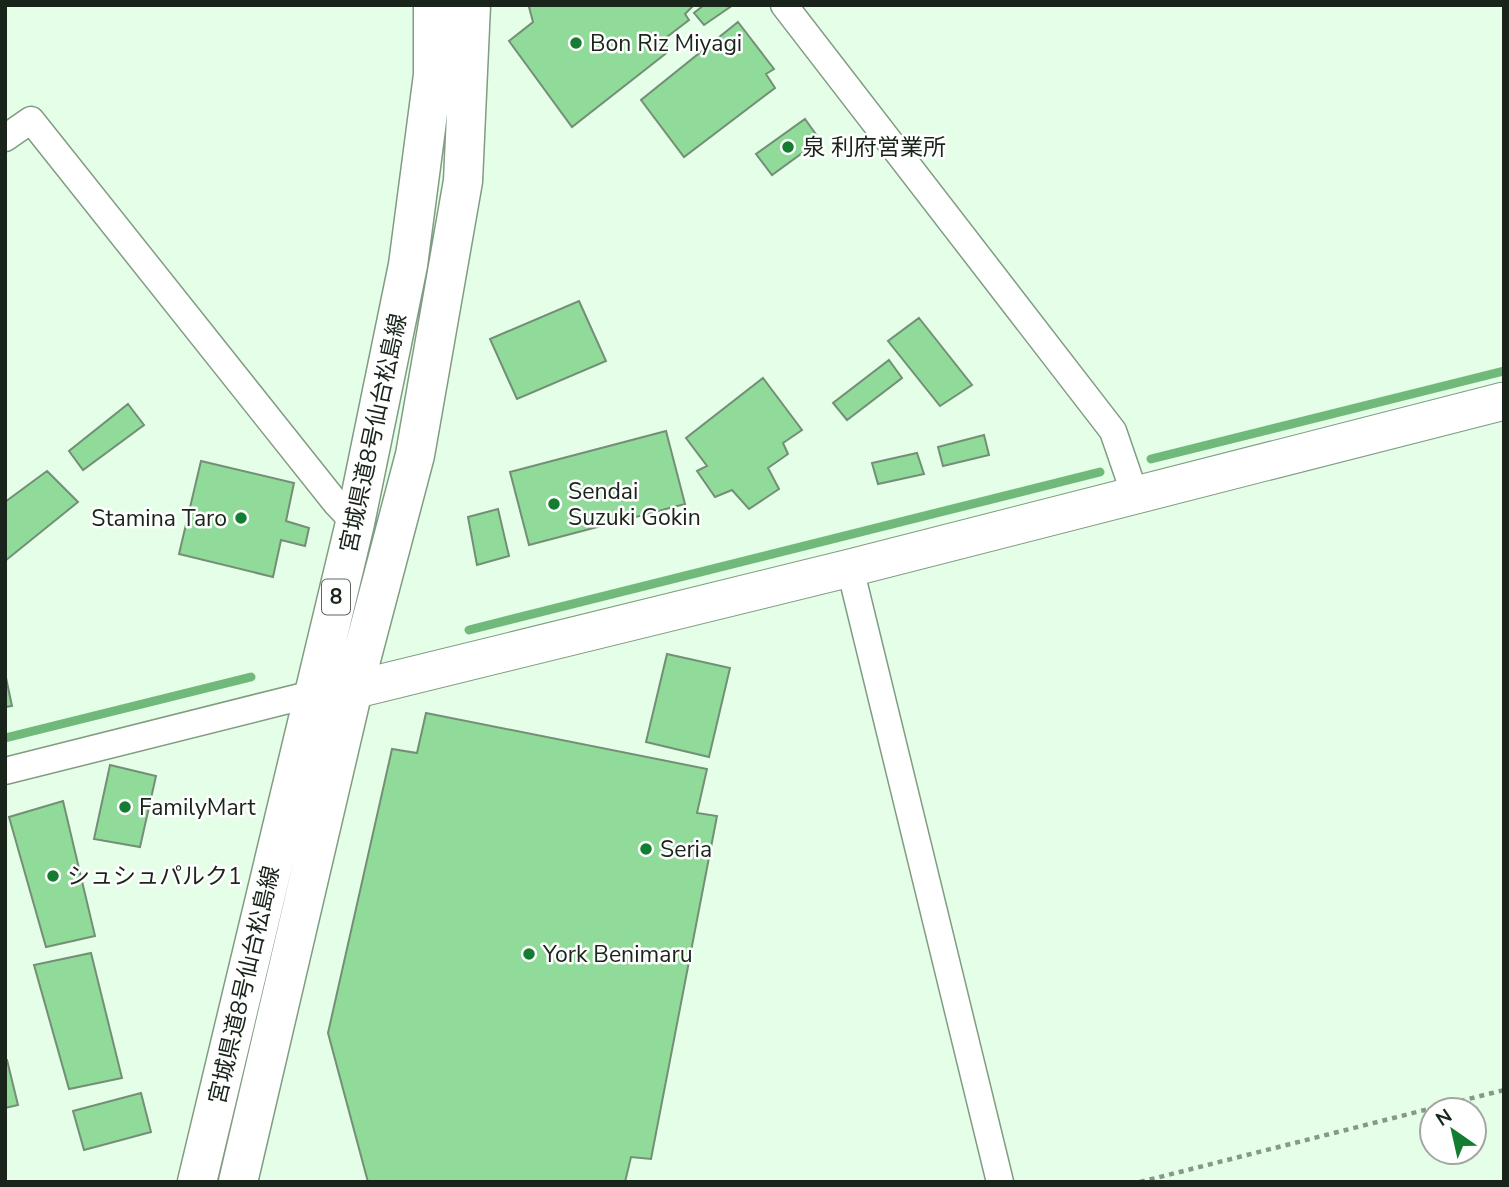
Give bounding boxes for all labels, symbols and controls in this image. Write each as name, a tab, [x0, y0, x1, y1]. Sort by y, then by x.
place label: Bon Riz Miyagi	[590, 28, 742, 59]
marker: Bon Riz Miyagi	[568, 35, 584, 51]
place label: 泉 利府営業所	[802, 132, 946, 163]
marker: 泉 利府営業所	[780, 139, 796, 155]
street label: 宮城県道8号仙台松島線	[333, 311, 414, 556]
place label: Sendai Suzuki Gokin	[568, 476, 701, 533]
marker: Sendai Suzuki Gokin	[546, 496, 562, 512]
place label: Stamina Taro	[91, 503, 227, 534]
marker: Stamina Taro	[233, 510, 249, 526]
road number: 8	[322, 580, 350, 614]
place label: FamilyMart	[139, 792, 256, 823]
marker: FamilyMart	[117, 799, 133, 815]
place label: Seria	[660, 834, 712, 865]
marker: Seria	[638, 841, 654, 857]
place label: シュシュパルク1	[67, 861, 242, 892]
street label: 宮城県道8号仙台松島線	[202, 863, 287, 1107]
marker: シュシュパルク1	[45, 868, 61, 884]
place label: York Benimaru	[542, 939, 693, 970]
marker: York Benimaru	[521, 946, 537, 962]
north arrow	[1418, 1096, 1488, 1166]
text: N	[1431, 1103, 1457, 1132]

